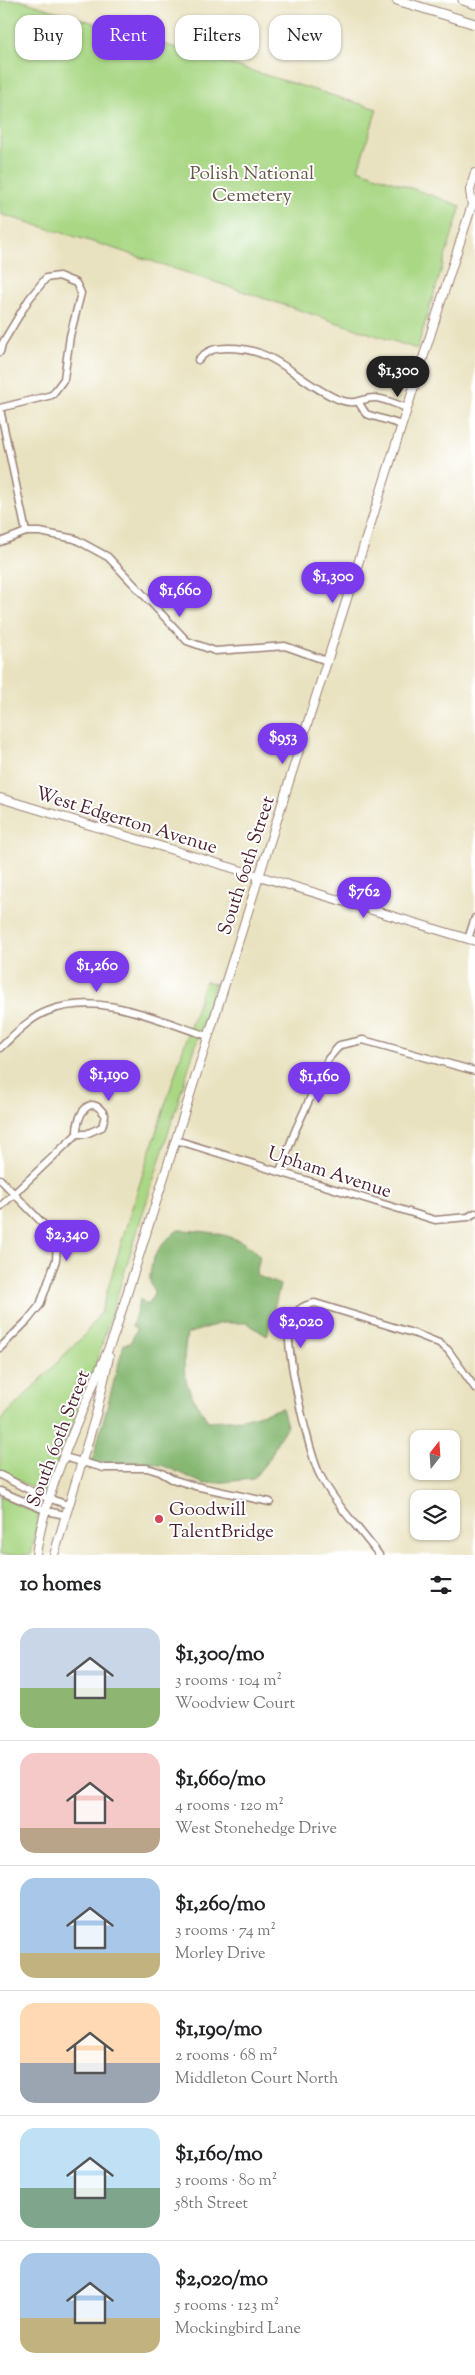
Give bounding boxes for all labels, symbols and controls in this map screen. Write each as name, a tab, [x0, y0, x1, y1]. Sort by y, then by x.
chip: Buy	[15, 15, 82, 60]
chip: Rent	[92, 15, 165, 60]
chip: Filters	[175, 15, 259, 60]
chip: New	[269, 15, 341, 60]
park label: Polish National Cemetery	[190, 161, 314, 210]
pin: $1,300	[357, 356, 439, 398]
text: $1,300	[377, 360, 419, 383]
pin: $1,300	[292, 562, 374, 604]
text: $1,300	[312, 566, 354, 589]
pin: $1,660	[139, 576, 221, 618]
text: $1,660	[159, 580, 201, 603]
pin: $953	[253, 722, 313, 765]
text: $953	[269, 727, 297, 750]
street label: West Edgerton Avenue	[32, 781, 221, 862]
street label: South 60th Street	[212, 792, 283, 939]
pin: $762	[334, 876, 394, 919]
text: $762	[348, 881, 380, 904]
pin: $1,260	[56, 950, 138, 993]
text: $1,260	[76, 955, 118, 978]
pin: $1,190	[68, 1060, 150, 1102]
pin: $1,160	[278, 1062, 360, 1104]
text: $1,190	[89, 1064, 129, 1087]
text: $1,160	[299, 1066, 339, 1089]
street label: Upham Avenue	[264, 1141, 395, 1206]
pin: $2,340	[26, 1220, 108, 1262]
text: $2,340	[46, 1224, 88, 1247]
pin: $2,020	[260, 1306, 342, 1349]
text: $2,020	[279, 1311, 323, 1334]
street label: South 60th Street	[21, 1366, 98, 1511]
north arrow	[410, 1430, 460, 1480]
map controls	[410, 1430, 460, 1540]
button: layers	[410, 1490, 460, 1540]
place label: Goodwill TalentBridge	[169, 1497, 274, 1546]
marker: Goodwill TalentBridge	[153, 1513, 165, 1525]
text: 10 homes	[20, 1570, 101, 1600]
icon: filters	[427, 1571, 455, 1599]
text: $1,300/mo	[175, 1640, 265, 1670]
icon: home	[60, 1648, 120, 1708]
text: 3 rooms · 104 m²	[175, 1670, 282, 1693]
text: Woodview Court	[175, 1693, 295, 1716]
text: $1,660/mo	[175, 1765, 266, 1795]
icon: home	[60, 1773, 120, 1833]
text: 4 rooms · 120 m²	[175, 1795, 284, 1818]
text: West Stonehedge Drive	[175, 1818, 337, 1841]
text: $1,260/mo	[175, 1890, 265, 1920]
icon: home	[60, 1898, 120, 1958]
text: 3 rooms · 74 m²	[175, 1920, 276, 1943]
text: Morley Drive	[175, 1943, 266, 1966]
text: $1,190/mo	[175, 2015, 262, 2045]
icon: home	[60, 2023, 120, 2083]
text: 2 rooms · 68 m²	[175, 2045, 278, 2068]
text: Middleton Court North	[175, 2068, 338, 2091]
text: $1,160/mo	[175, 2140, 263, 2170]
icon: home	[60, 2148, 120, 2208]
text: 3 rooms · 80 m²	[175, 2170, 277, 2193]
text: 58th Street	[175, 2193, 248, 2216]
text: $2,020/mo	[175, 2265, 268, 2295]
icon: home	[60, 2273, 120, 2333]
text: 5 rooms · 123 m²	[175, 2295, 279, 2318]
text: Mockingbird Lane	[175, 2318, 301, 2341]

